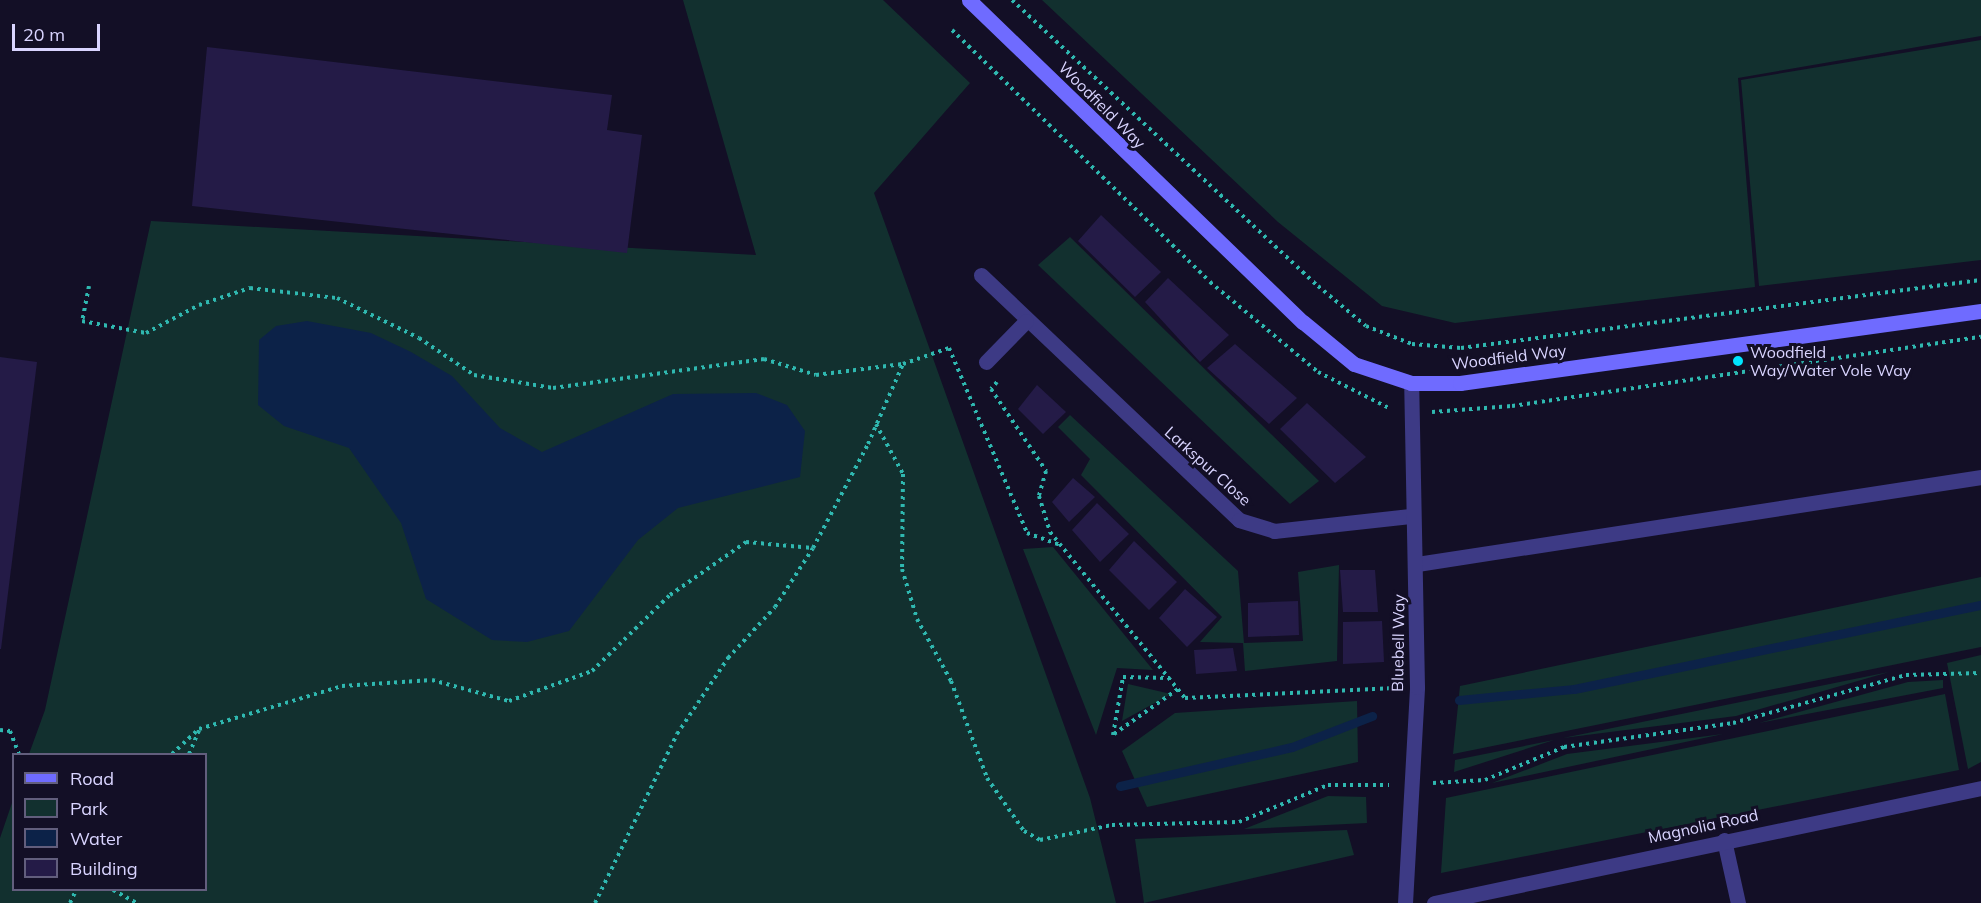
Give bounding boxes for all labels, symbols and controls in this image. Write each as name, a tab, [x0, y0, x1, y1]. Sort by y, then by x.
scale bar	[15, 12, 104, 50]
text: 20 m	[23, 23, 65, 46]
street label: Woodfield Way	[1055, 58, 1149, 152]
street label: Woodfield Way	[1451, 340, 1567, 374]
place label: Woodfield Way/Water Vole Way	[1750, 342, 1911, 380]
marker: Woodfield Way/Water Vole Way	[1731, 354, 1745, 368]
street label: Larkspur Close	[1161, 422, 1255, 510]
street label: Bluebell Way	[1388, 594, 1408, 692]
legend	[12, 753, 207, 891]
text: Road	[70, 767, 114, 790]
text: Park	[70, 797, 108, 820]
street label: Magnolia Road	[1646, 805, 1760, 847]
text: Water	[70, 827, 122, 850]
text: Building	[70, 857, 138, 880]

